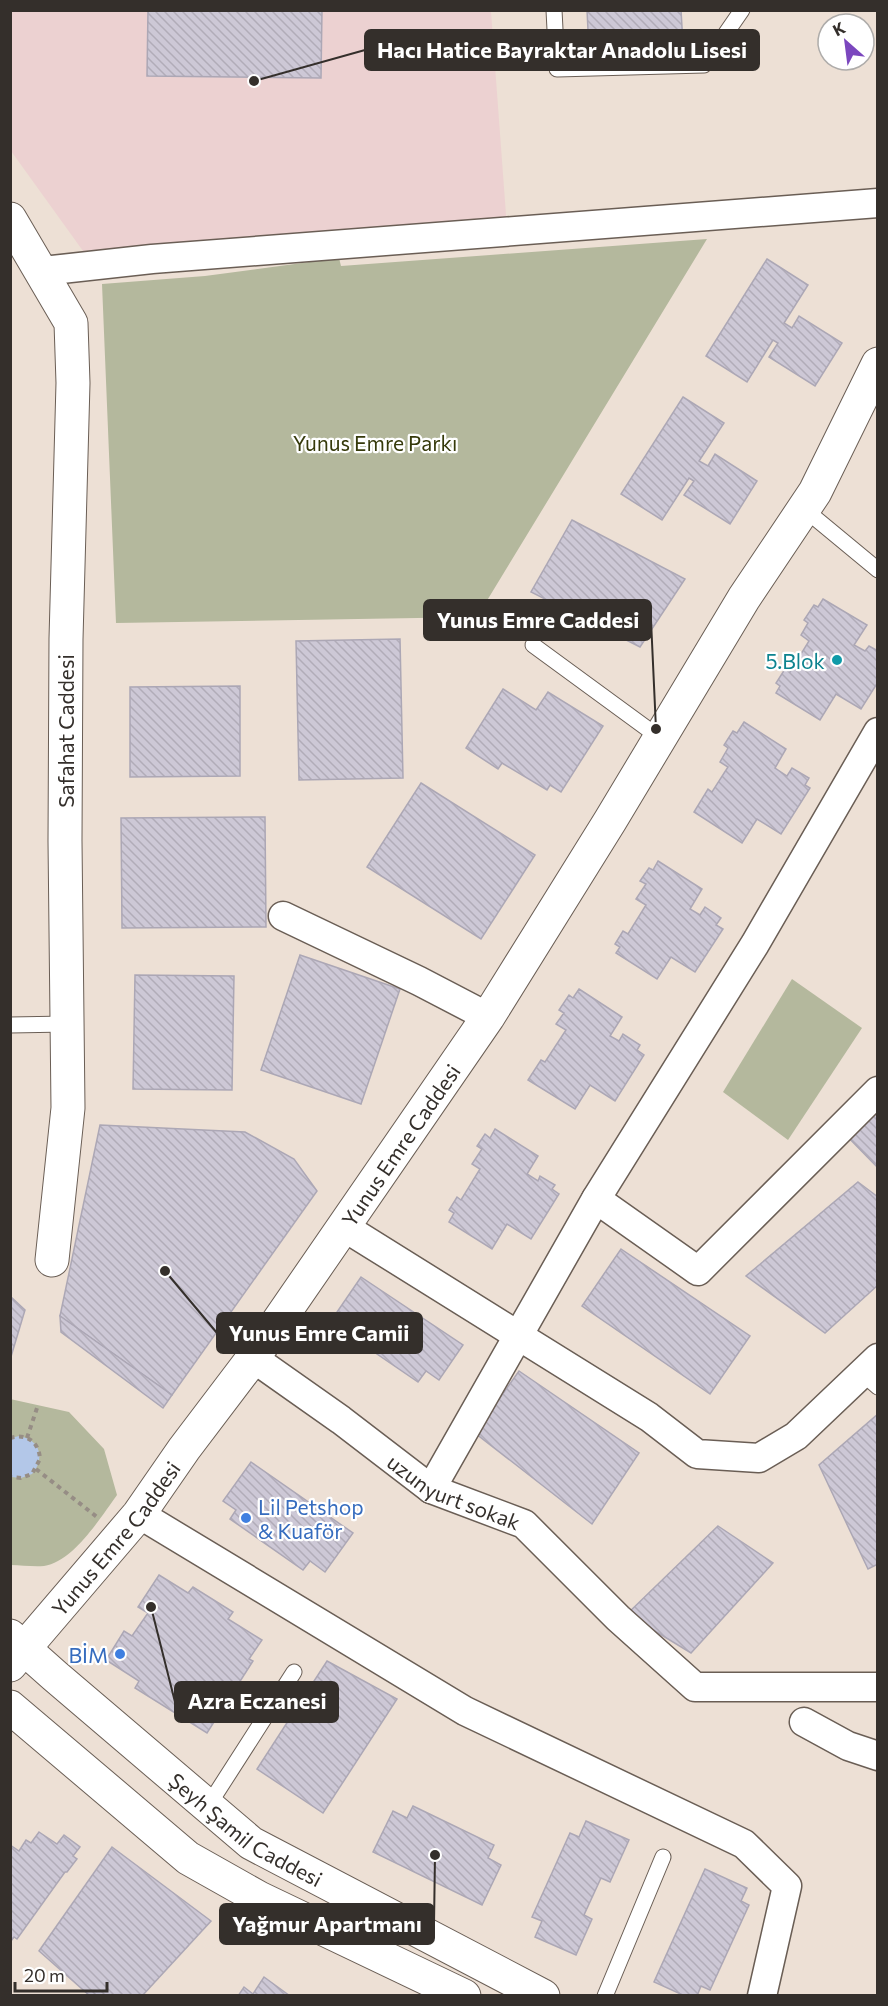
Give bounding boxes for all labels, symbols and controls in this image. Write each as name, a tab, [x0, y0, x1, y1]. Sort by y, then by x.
north arrow	[816, 12, 876, 72]
text: K	[829, 17, 848, 39]
callout: Hacı Hatice Bayraktar Anadolu Lisesi	[365, 30, 759, 70]
text: Hacı Hatice Bayraktar Anadolu Lisesi	[377, 36, 747, 63]
park label: Yunus Emre Parkı	[293, 430, 457, 455]
callout: Yunus Emre Caddesi	[424, 600, 651, 640]
text: Yunus Emre Caddesi	[436, 606, 640, 633]
place label: 5.Blok	[766, 648, 825, 673]
marker: 5.Blok	[830, 653, 844, 667]
street label: Safahat Caddesi	[53, 654, 78, 808]
street label: Yunus Emre Caddesi	[336, 1059, 465, 1230]
callout: Yunus Emre Camii	[217, 1313, 422, 1353]
text: Yunus Emre Camii	[229, 1319, 409, 1346]
street label: uzunyurt sokak	[383, 1448, 524, 1534]
street label: Yunus Emre Caddesi	[46, 1456, 185, 1620]
place label: Lil Petshop & Kuaför	[258, 1494, 364, 1543]
marker: Lil Petshop & Kuaför	[239, 1511, 253, 1525]
place label: BİM	[68, 1642, 108, 1667]
marker: BİM	[113, 1647, 127, 1661]
callout: Azra Eczanesi	[175, 1682, 338, 1722]
text: Azra Eczanesi	[187, 1687, 327, 1714]
street label: Şeyh Şamil Caddesi	[165, 1767, 327, 1891]
callout: Yağmur Apartmanı	[220, 1904, 434, 1944]
text: Yağmur Apartmanı	[232, 1910, 422, 1937]
scale bar	[15, 1955, 106, 1993]
text: 20 m	[24, 1964, 65, 1986]

